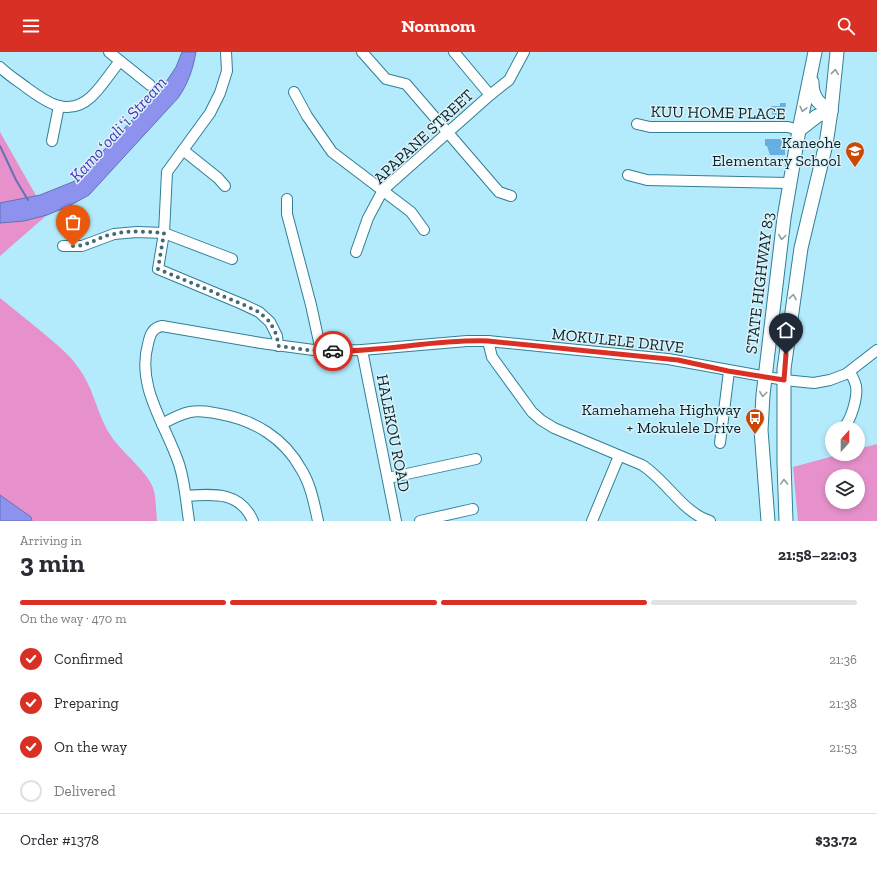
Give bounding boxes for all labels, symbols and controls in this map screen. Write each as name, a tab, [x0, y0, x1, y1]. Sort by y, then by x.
icon: menu	[20, 15, 42, 37]
text: Nomnom	[401, 15, 476, 37]
icon: search	[835, 15, 857, 37]
one-way arrow	[830, 69, 839, 75]
water label: Kamoʻoaliʻi Stream	[65, 72, 171, 186]
street label: APAPANE STREET	[369, 85, 477, 188]
street label: KUU HOME PLACE	[650, 102, 786, 123]
one-way arrow	[800, 105, 808, 112]
place label: Kaneohe Elementary School	[712, 133, 841, 170]
school or university icon: Kaneohe Elementary School	[844, 140, 866, 168]
pin	[56, 205, 90, 246]
icon: bag	[62, 211, 84, 233]
street label: STATE HIGHWAY 83	[741, 211, 778, 355]
one-way arrow	[778, 234, 787, 240]
one-way arrow	[788, 294, 797, 300]
pin	[769, 313, 803, 354]
icon: home	[775, 319, 797, 341]
street label: MOKULELE DRIVE	[551, 324, 685, 357]
courier	[313, 331, 353, 371]
icon: car	[322, 340, 344, 362]
street label: HALEKOU ROAD	[373, 373, 414, 494]
one-way arrow	[759, 391, 768, 397]
place label: Kamehameha Highway + Mokulele Drive	[582, 400, 742, 437]
bus stop icon: Kamehameha Highway + Mokulele Drive	[744, 407, 766, 435]
north arrow	[825, 421, 865, 461]
map controls	[825, 421, 865, 509]
button: layers	[825, 469, 865, 509]
one-way arrow	[780, 479, 788, 485]
text: Arriving in	[20, 533, 82, 548]
text: 21:58–22:03	[778, 546, 857, 564]
text: 3 min	[20, 547, 85, 579]
text: On the way · 470 m	[20, 611, 126, 626]
icon: check	[20, 648, 42, 670]
text: Confirmed	[54, 650, 123, 668]
text: 21:36	[829, 652, 857, 667]
icon: check	[20, 692, 42, 714]
text: Preparing	[54, 694, 119, 712]
text: 21:38	[829, 696, 857, 711]
icon: check	[20, 736, 42, 758]
text: On the way	[54, 738, 127, 756]
text: 21:53	[829, 740, 857, 755]
text: Delivered	[54, 782, 116, 800]
text: Order #1378	[20, 831, 99, 849]
text: $33.72	[815, 831, 857, 849]

